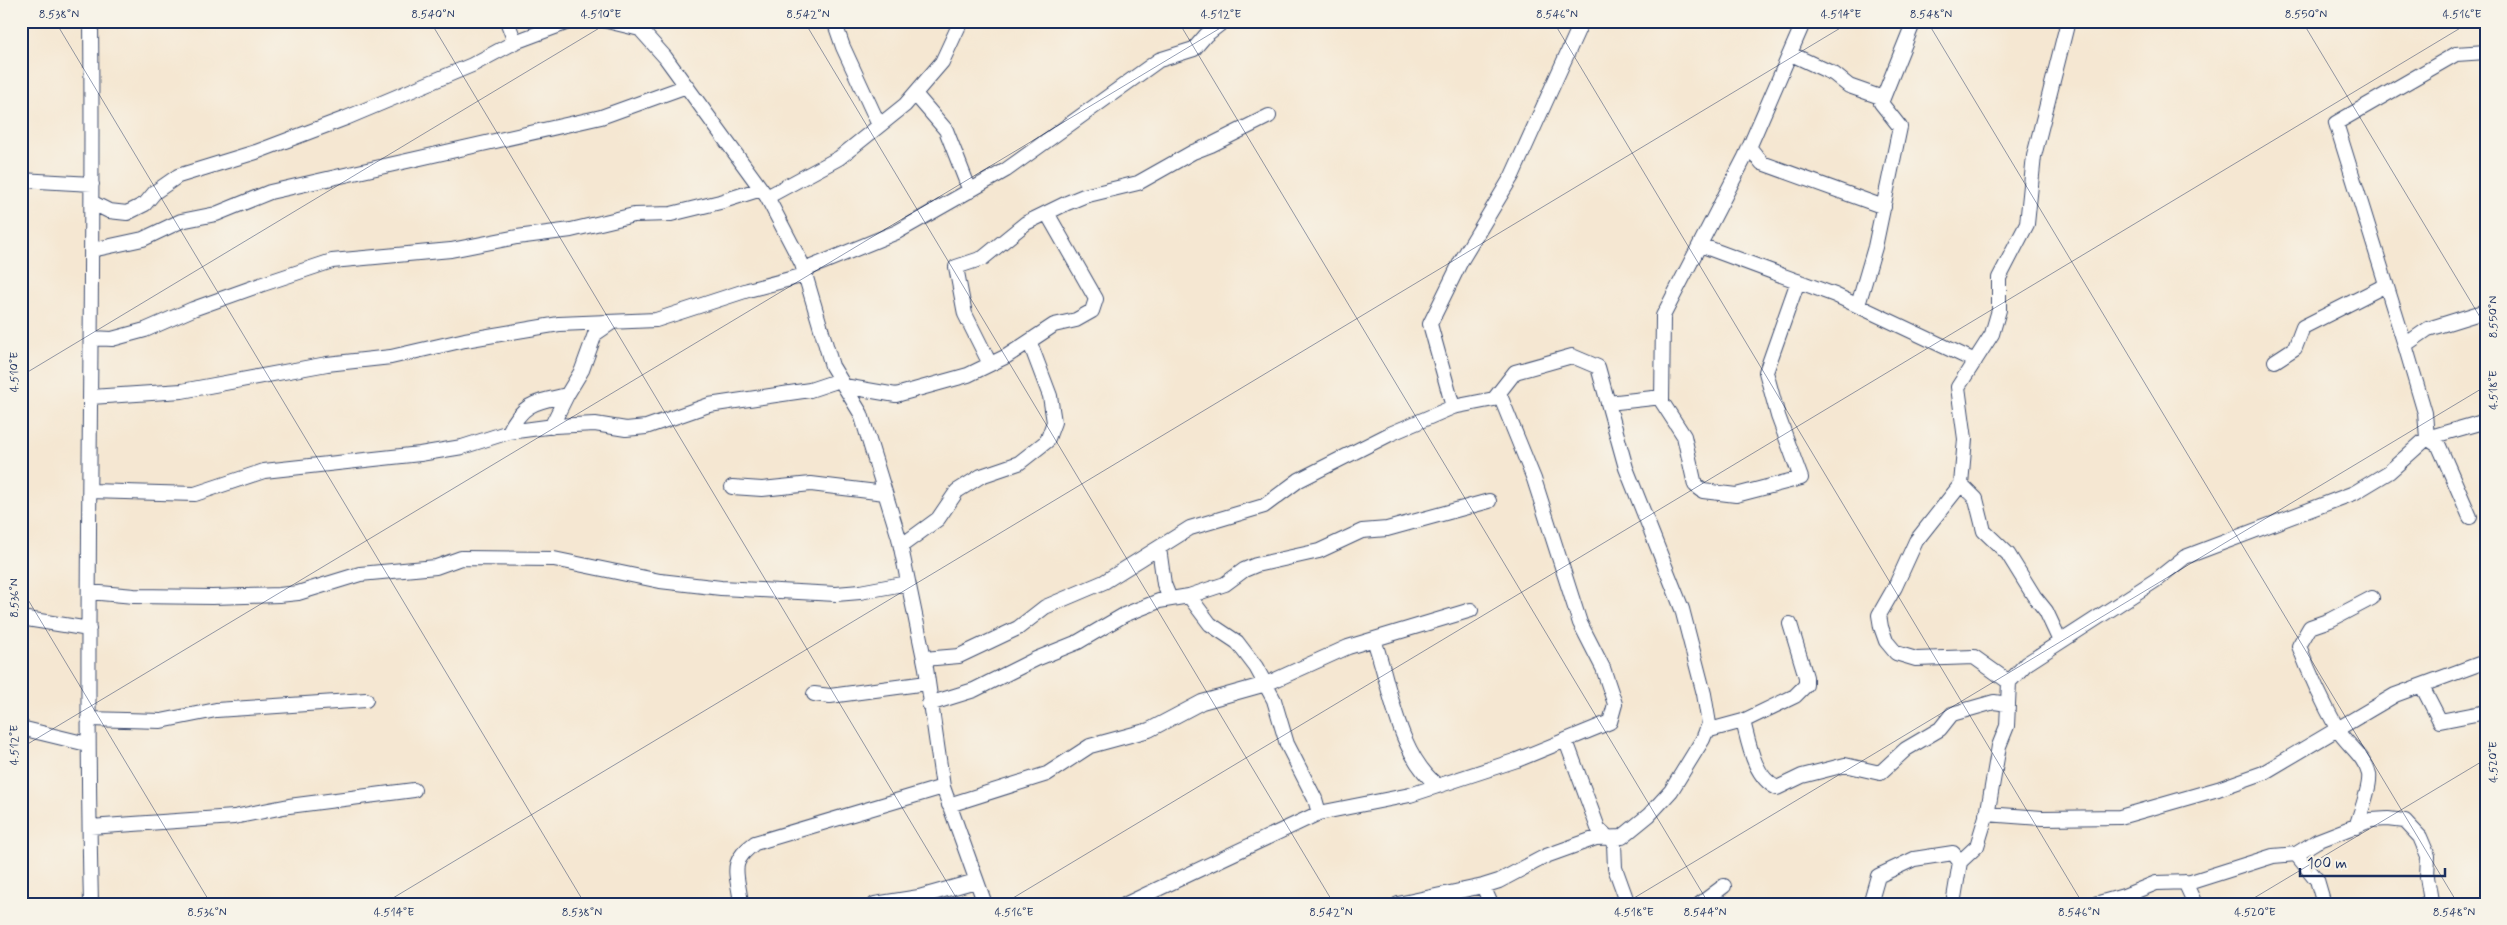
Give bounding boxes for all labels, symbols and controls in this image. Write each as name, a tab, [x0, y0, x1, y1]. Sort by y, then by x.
text: 8.538°N	[39, 7, 79, 23]
text: 8.540°N	[411, 7, 455, 23]
text: 4.510°E	[581, 7, 621, 23]
text: 8.542°N	[786, 7, 830, 23]
text: 4.512°E	[1201, 7, 1241, 23]
text: 8.546°N	[1536, 7, 1578, 23]
text: 4.514°E	[1821, 7, 1861, 23]
text: 8.548°N	[1910, 7, 1952, 23]
text: 8.550°N	[2285, 7, 2327, 23]
text: 4.516°E	[2443, 7, 2481, 23]
text: 8.550°N	[2486, 296, 2502, 338]
text: 4.510°E	[7, 352, 23, 392]
text: 4.518°E	[2486, 370, 2502, 410]
text: 8.536°N	[7, 578, 23, 618]
text: 4.512°E	[7, 725, 23, 765]
text: 4.520°E	[2486, 741, 2502, 783]
scale bar	[2300, 845, 2444, 877]
text: 100 m	[2307, 854, 2347, 874]
text: 8.536°N	[187, 905, 227, 921]
text: 4.514°E	[374, 905, 414, 921]
text: 8.538°N	[562, 905, 602, 921]
text: 4.516°E	[995, 905, 1033, 921]
text: 8.542°N	[1309, 905, 1353, 921]
text: 4.518°E	[1614, 905, 1654, 921]
text: 8.544°N	[1683, 905, 1727, 921]
text: 8.546°N	[2058, 905, 2100, 921]
text: 4.520°E	[2234, 905, 2276, 921]
text: 8.548°N	[2433, 905, 2475, 921]

